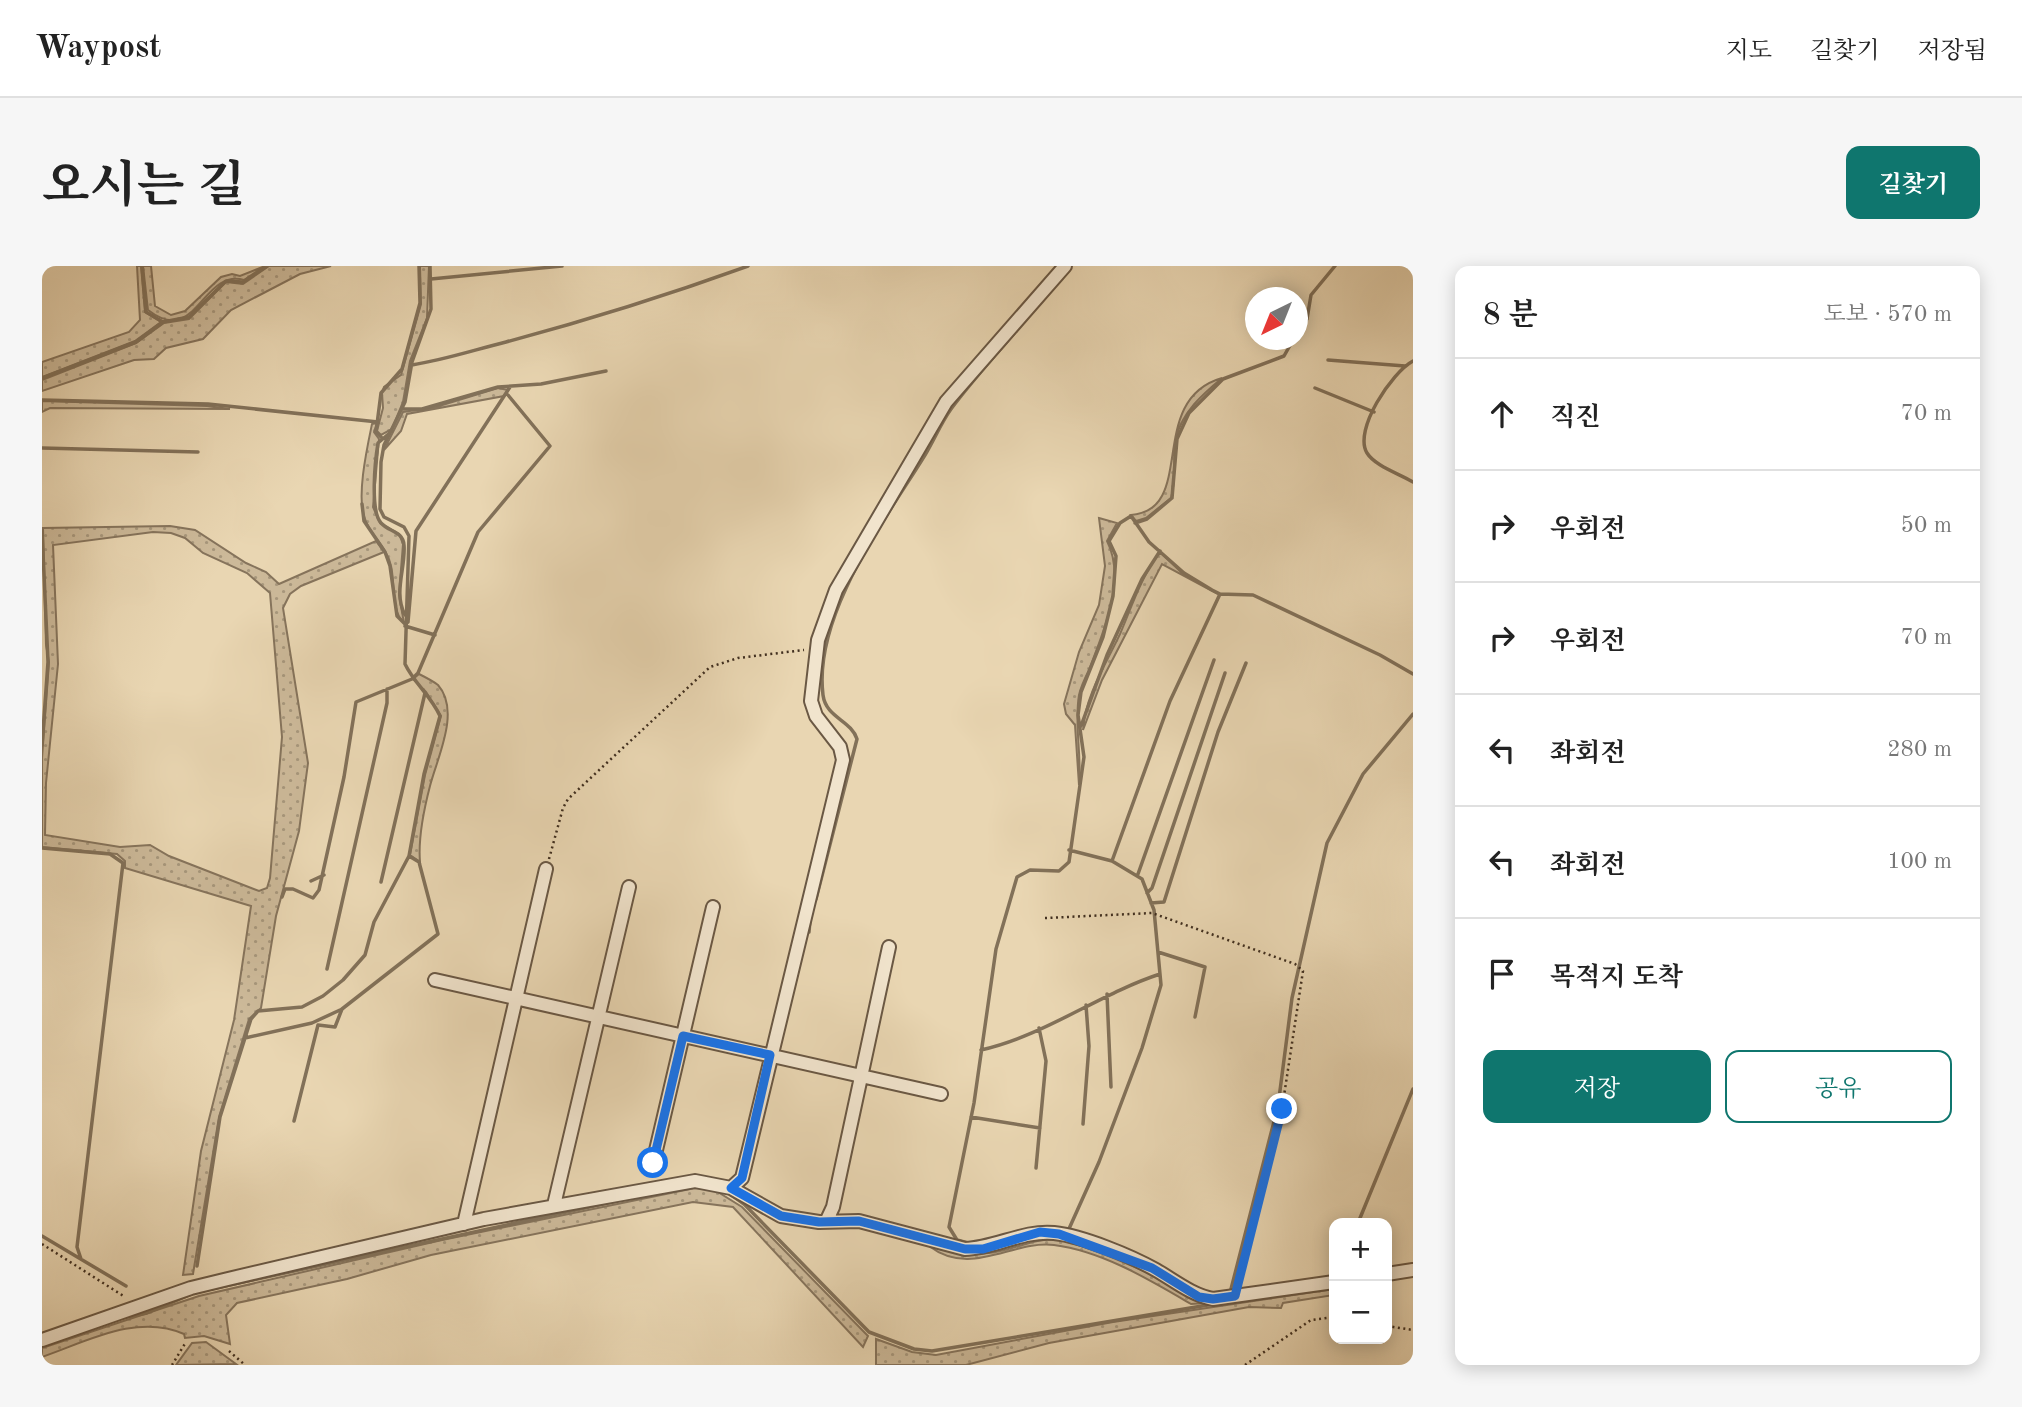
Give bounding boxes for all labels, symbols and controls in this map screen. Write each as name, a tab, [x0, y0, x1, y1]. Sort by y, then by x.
text: Waypost	[35, 32, 161, 65]
text: 지도	[1726, 40, 1772, 64]
text: 길찾기	[1810, 40, 1879, 64]
text: 저장됨	[1917, 40, 1987, 64]
button: 길찾기	[1846, 146, 1980, 219]
text: 오시는 길	[42, 164, 245, 213]
north arrow	[1245, 287, 1308, 350]
text: 8 분	[1483, 301, 1538, 331]
text: 도보 · 570 m	[1824, 303, 1952, 326]
icon: ahead	[1483, 395, 1521, 433]
text: 70 m	[1901, 402, 1952, 425]
text: 직진	[1550, 405, 1600, 431]
icon: right	[1483, 507, 1521, 545]
text: 50 m	[1901, 514, 1952, 537]
text: 우회전	[1550, 517, 1625, 543]
icon: right	[1483, 619, 1521, 657]
text: 70 m	[1901, 626, 1952, 649]
text: 우회전	[1550, 629, 1625, 655]
icon: left	[1483, 731, 1521, 769]
text: 280 m	[1887, 738, 1952, 761]
text: 좌회전	[1550, 741, 1625, 767]
icon: left	[1483, 843, 1521, 881]
text: 100 m	[1887, 850, 1952, 873]
text: 좌회전	[1550, 853, 1625, 879]
icon: arrive	[1483, 955, 1521, 993]
text: 목적지 도착	[1550, 965, 1683, 991]
button: 저장	[1483, 1050, 1711, 1123]
button: 공유	[1725, 1050, 1952, 1123]
route end	[1266, 1093, 1297, 1124]
route start	[637, 1147, 668, 1178]
map controls	[1329, 1218, 1392, 1344]
button: +	[1329, 1218, 1392, 1281]
button: −	[1329, 1281, 1392, 1344]

